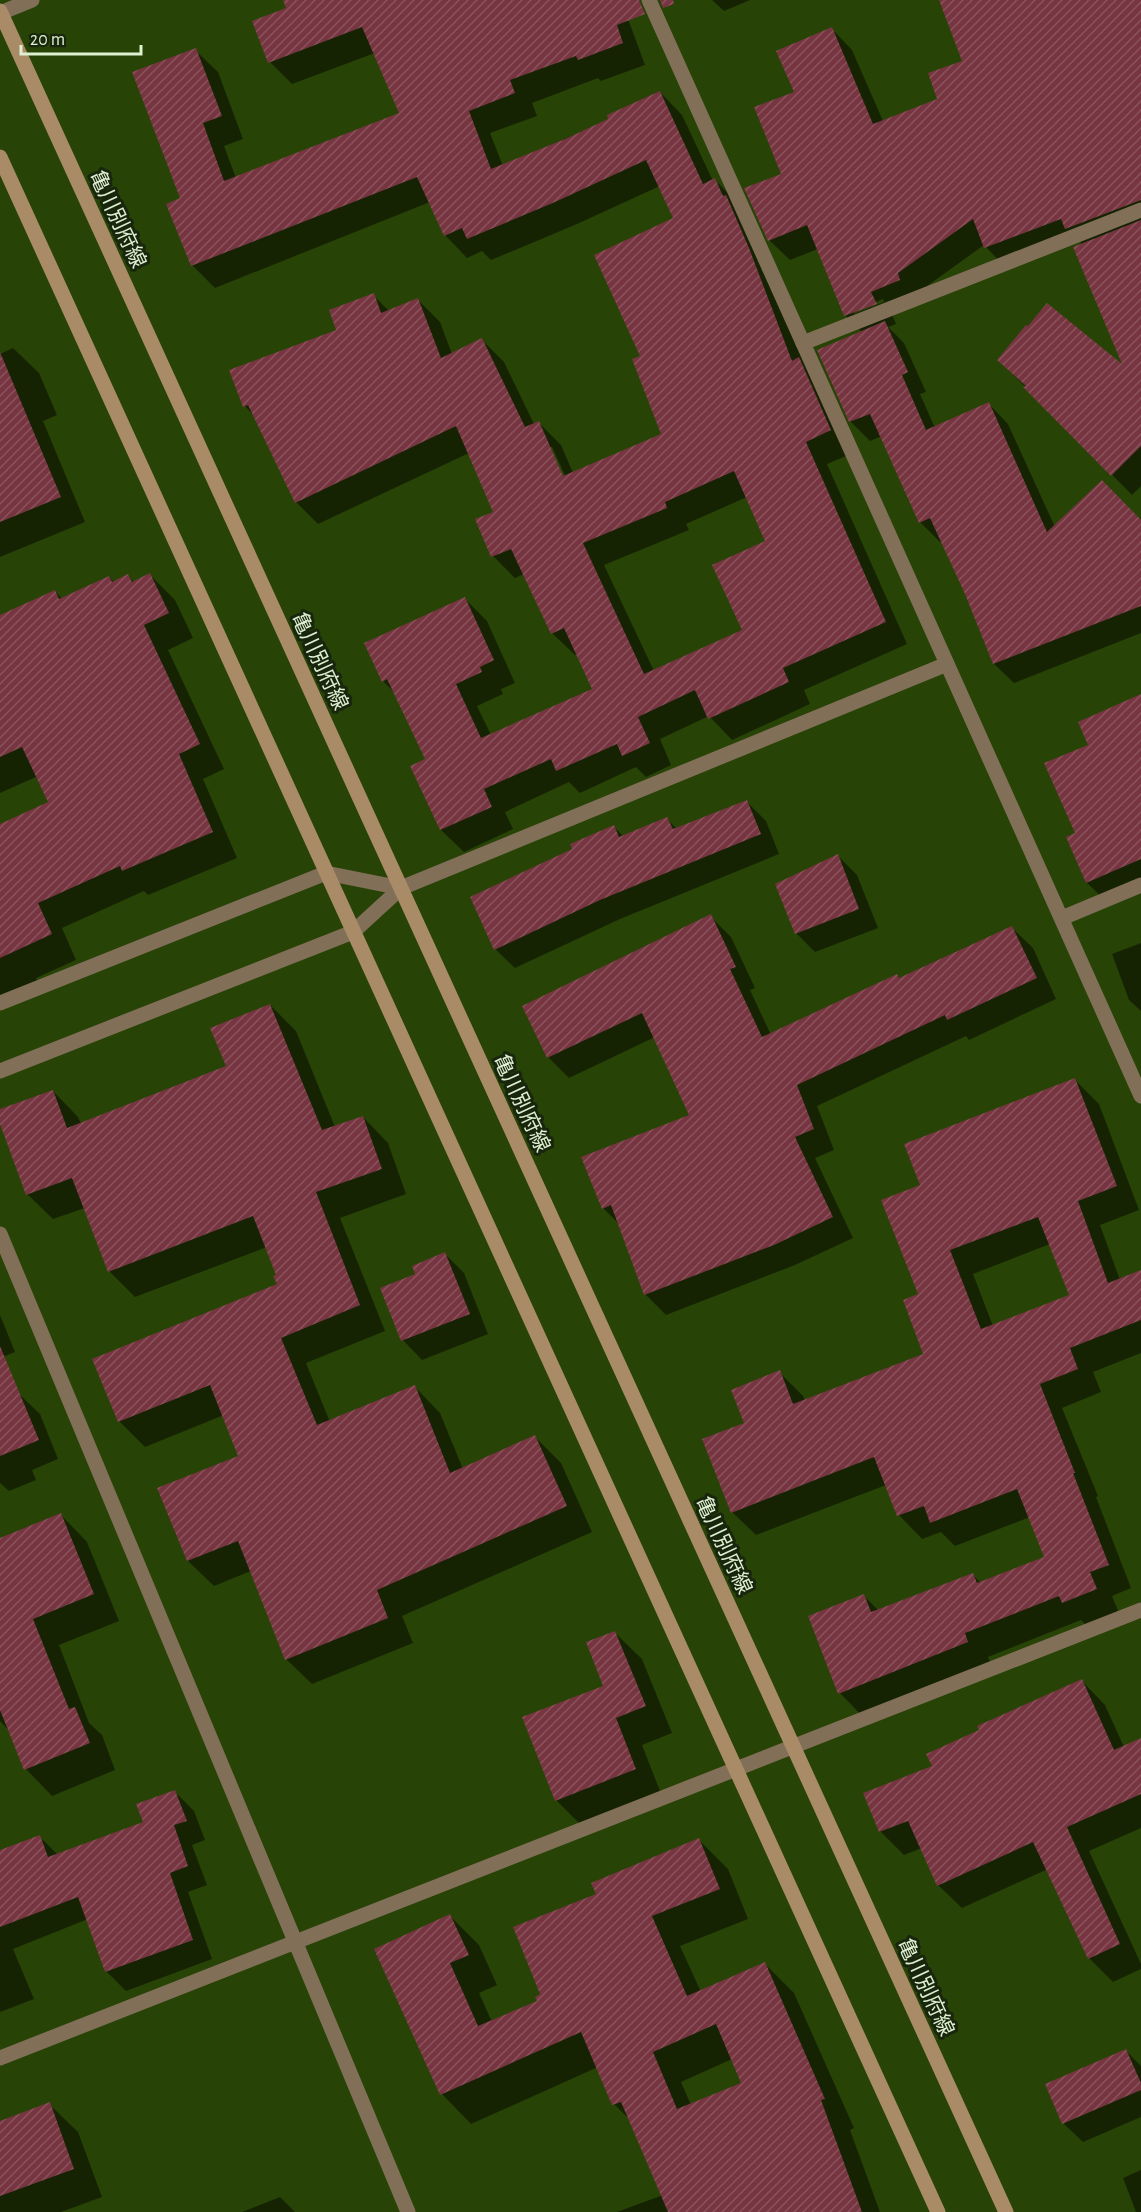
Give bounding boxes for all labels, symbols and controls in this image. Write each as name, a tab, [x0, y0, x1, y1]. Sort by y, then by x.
scale bar	[21, 18, 141, 56]
text: 20 m	[30, 31, 65, 49]
street label: 亀川別府線	[86, 167, 150, 271]
street label: 亀川別府線	[288, 609, 352, 713]
street label: 亀川別府線	[490, 1051, 554, 1155]
street label: 亀川別府線	[692, 1493, 756, 1597]
street label: 亀川別府線	[894, 1935, 958, 2039]

